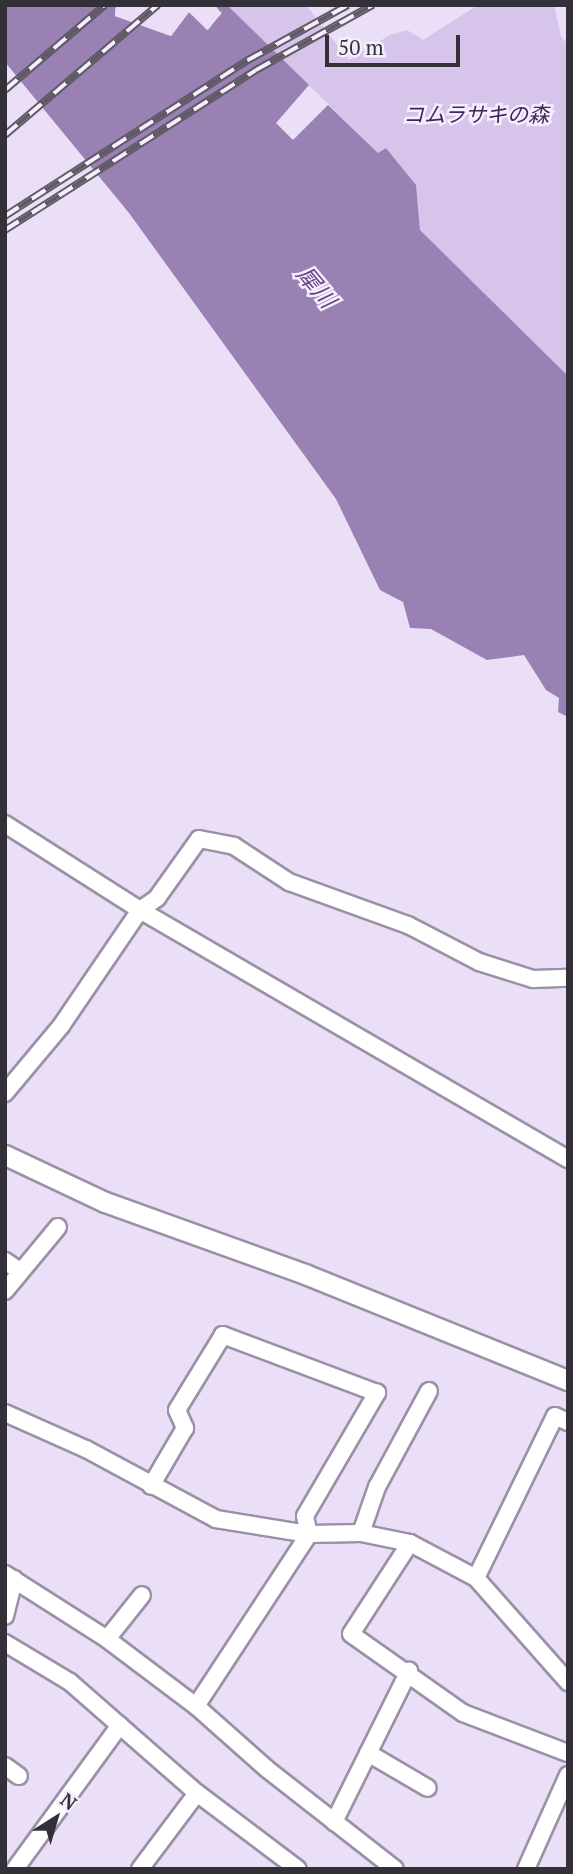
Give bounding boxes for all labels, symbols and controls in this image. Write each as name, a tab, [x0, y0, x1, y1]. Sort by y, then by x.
scale bar	[328, 21, 463, 65]
text: 50 m	[338, 33, 384, 61]
park label: コムラサキの森	[403, 101, 549, 127]
water label: 犀川	[291, 261, 341, 313]
north arrow	[21, 1783, 91, 1853]
text: N	[56, 1787, 82, 1815]

